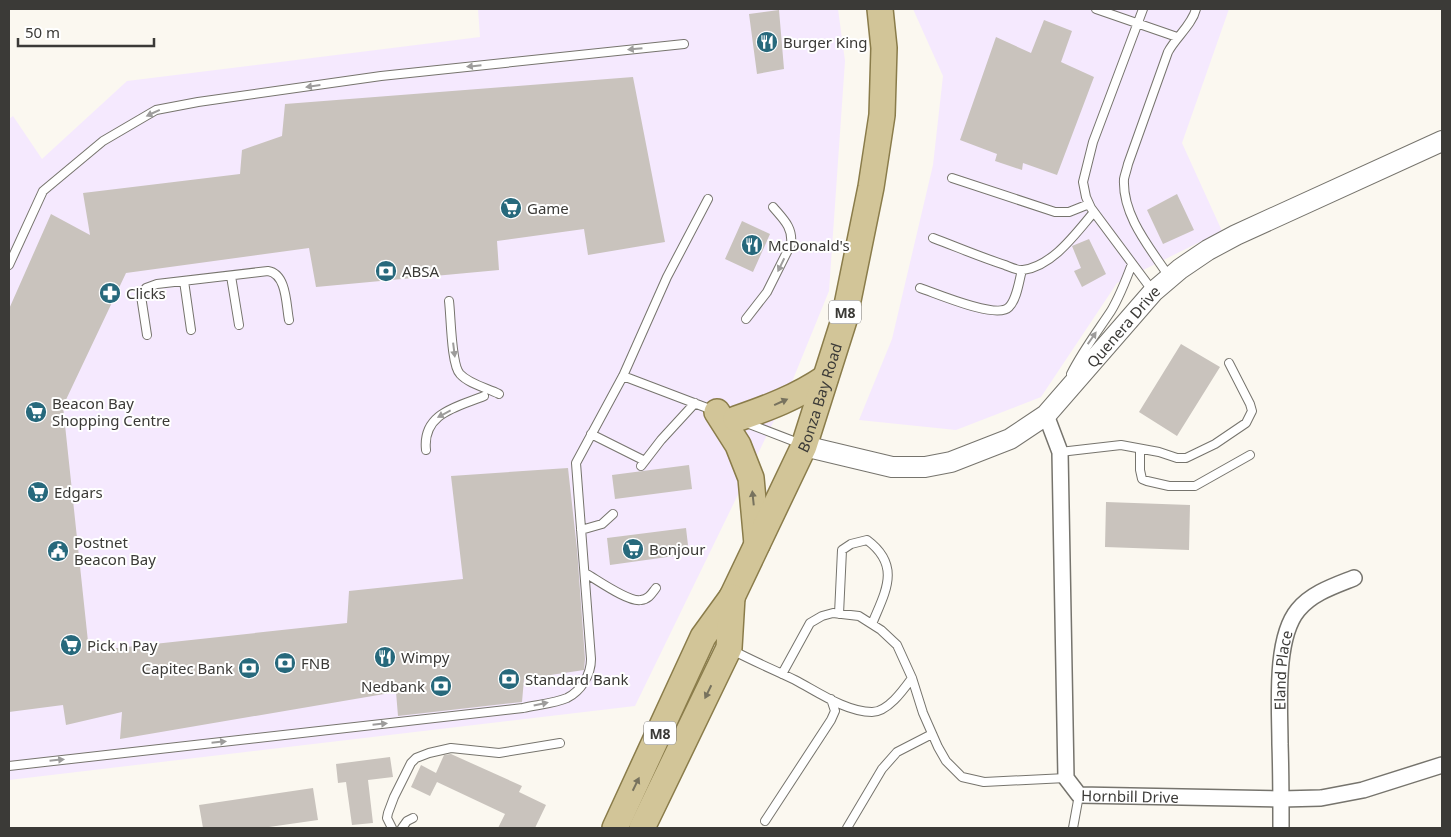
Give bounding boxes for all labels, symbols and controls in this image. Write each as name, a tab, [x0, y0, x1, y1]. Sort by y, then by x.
scale bar	[18, 15, 154, 47]
text: 50 m	[25, 22, 60, 42]
restaurant icon: Burger King	[755, 30, 779, 54]
place label: Burger King	[783, 32, 868, 52]
one-way arrow	[627, 45, 643, 53]
one-way arrow	[465, 62, 481, 70]
one-way arrow	[304, 82, 320, 90]
one-way arrow	[146, 109, 160, 117]
supermarket icon: Game	[499, 196, 523, 220]
place label: Game	[527, 198, 569, 218]
restaurant icon: McDonald's	[740, 233, 764, 257]
place label: McDonald's	[768, 235, 850, 255]
one-way arrow	[777, 258, 785, 272]
bank icon: ABSA	[374, 259, 398, 283]
place label: ABSA	[402, 261, 440, 281]
pharmacy icon: Clicks	[98, 281, 122, 305]
street label: Quenera Drive	[1082, 281, 1164, 372]
place label: Clicks	[126, 283, 166, 303]
road number: M8	[829, 300, 861, 324]
one-way arrow	[1087, 332, 1097, 345]
street label: Bonza Bay Road	[793, 340, 846, 455]
one-way arrow	[450, 342, 458, 358]
place label: Beacon Bay Shopping Centre	[52, 393, 170, 430]
one-way arrow	[774, 398, 788, 406]
supermarket icon: Beacon Bay Shopping Centre	[24, 400, 48, 424]
one-way arrow	[436, 410, 451, 418]
supermarket icon: Edgars	[26, 480, 50, 504]
place label: Edgars	[54, 482, 103, 502]
one-way arrow	[749, 490, 757, 506]
place label: Postnet Beacon Bay	[74, 532, 156, 569]
supermarket icon: Bonjour	[621, 537, 645, 561]
public building icon: Postnet Beacon Bay	[46, 539, 70, 563]
place label: Bonjour	[649, 539, 706, 559]
street label: Eland Place	[1269, 628, 1297, 710]
supermarket icon: Pick n Pay	[59, 633, 83, 657]
place label: Pick n Pay	[87, 635, 158, 655]
restaurant icon: Wimpy	[373, 645, 397, 669]
place label: Wimpy	[401, 647, 450, 667]
bank icon: FNB	[273, 651, 297, 675]
place label: FNB	[301, 653, 330, 673]
bank icon: Capitec Bank	[237, 656, 261, 680]
place label: Capitec Bank	[142, 658, 233, 678]
bank icon: Standard Bank	[497, 667, 521, 691]
place label: Standard Bank	[525, 669, 628, 689]
bank icon: Nedbank	[429, 674, 453, 698]
place label: Nedbank	[361, 676, 425, 696]
one-way arrow	[703, 685, 712, 700]
one-way arrow	[534, 700, 549, 708]
one-way arrow	[372, 720, 388, 728]
road number: M8	[644, 721, 676, 744]
one-way arrow	[211, 738, 227, 746]
one-way arrow	[49, 756, 65, 764]
one-way arrow	[632, 777, 640, 791]
street label: Hornbill Drive	[1081, 785, 1179, 807]

